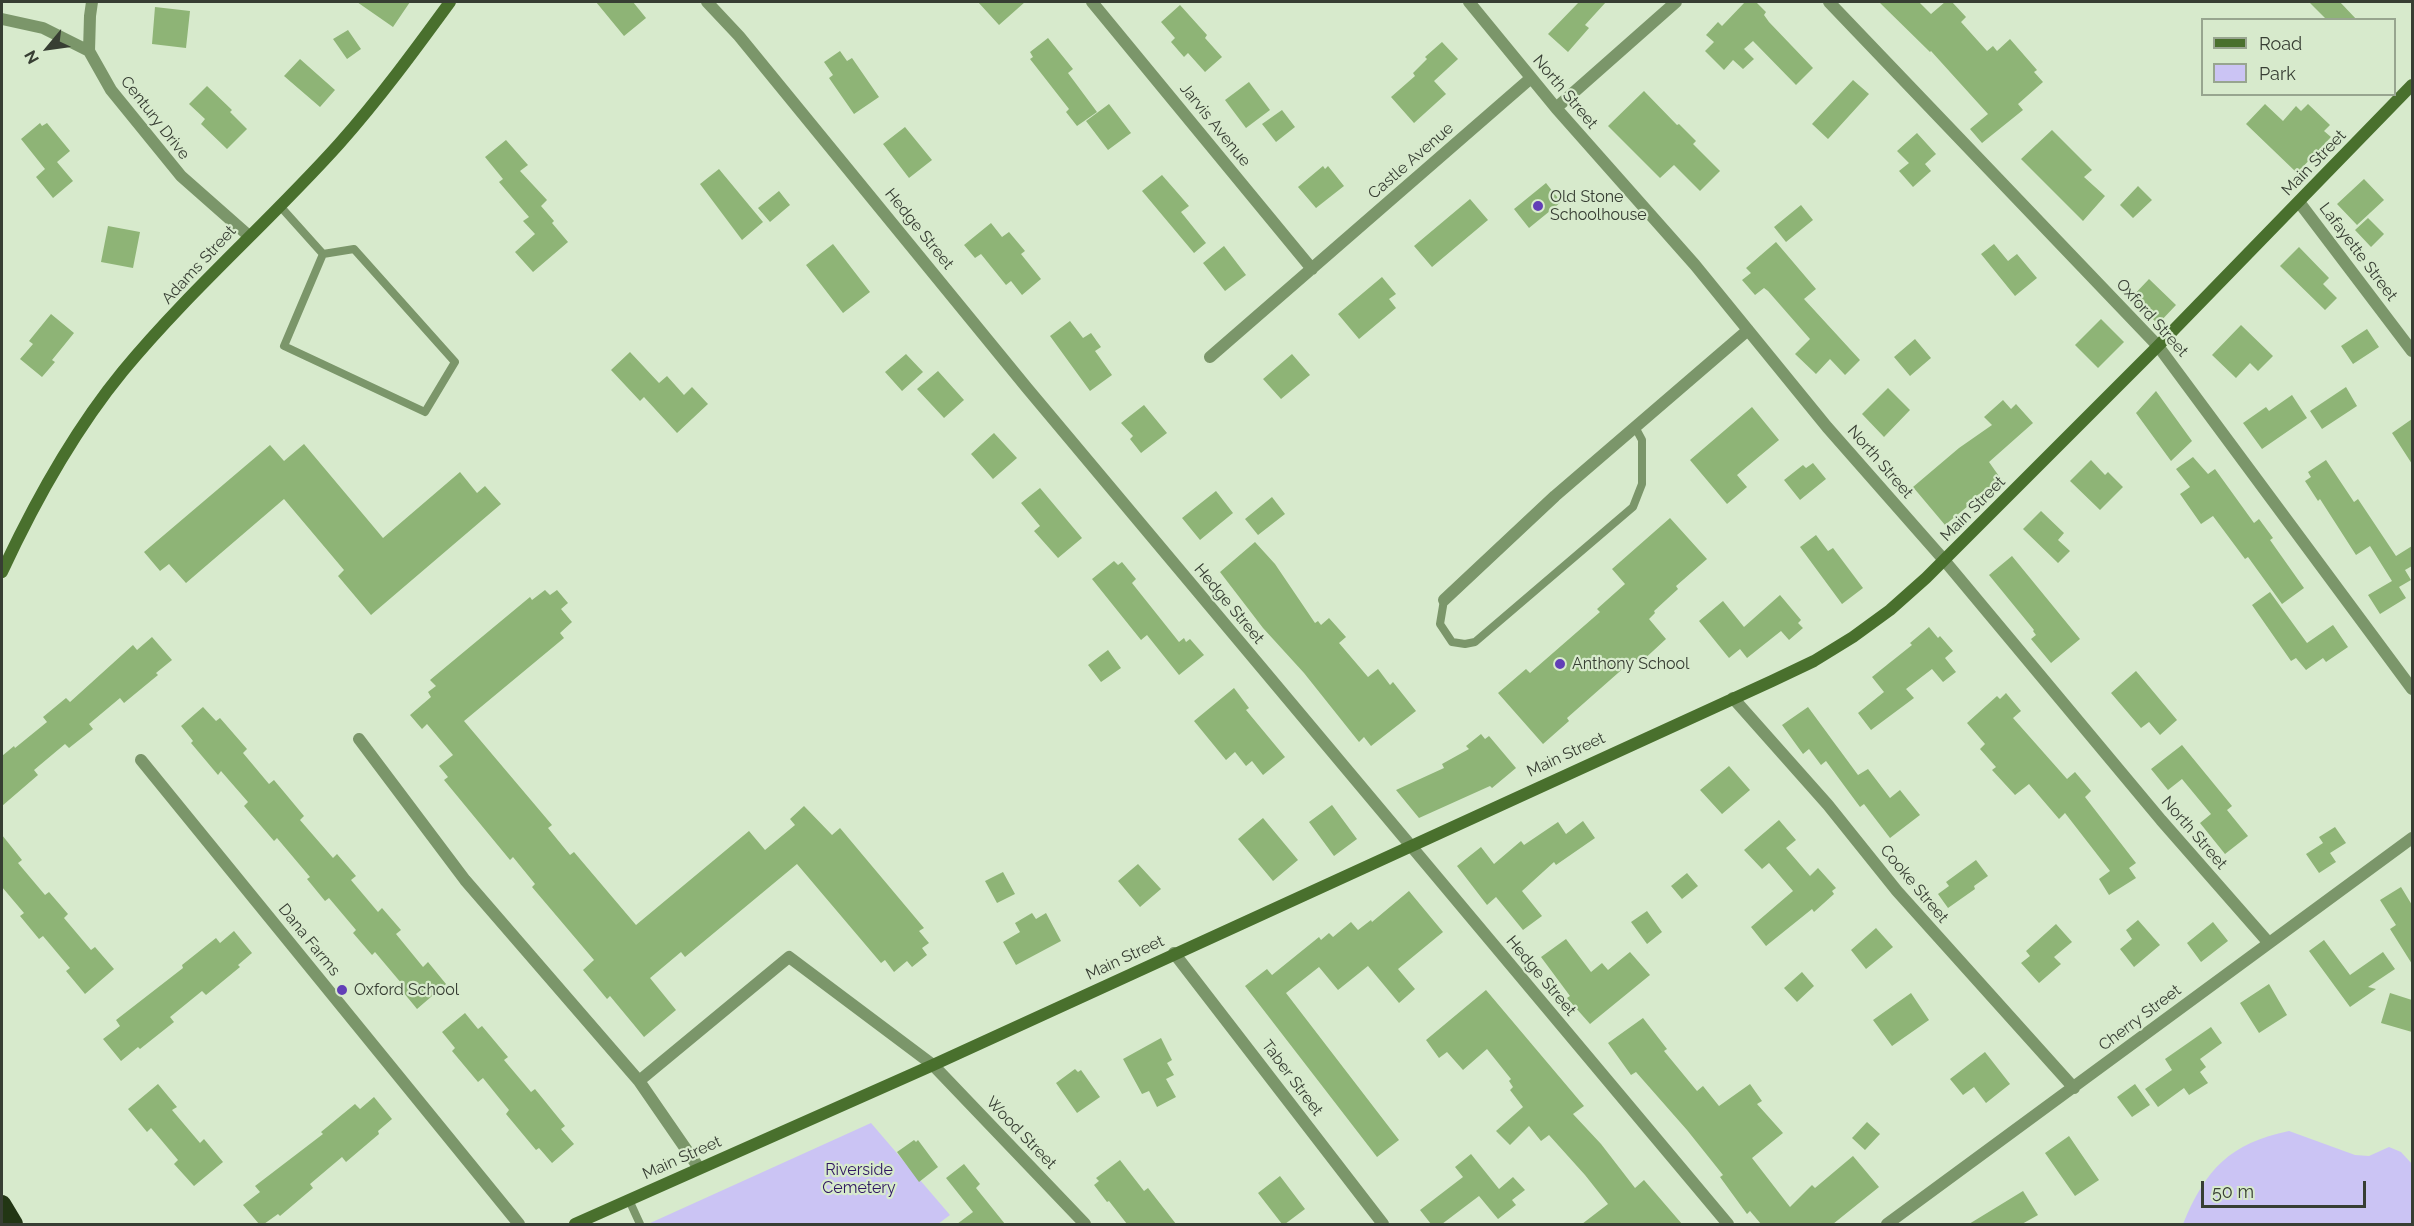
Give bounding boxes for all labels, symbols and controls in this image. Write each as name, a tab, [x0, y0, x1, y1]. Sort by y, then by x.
north arrow	[18, 18, 78, 78]
legend	[2201, 18, 2396, 96]
text: Road	[2259, 33, 2302, 54]
text: N	[21, 47, 43, 67]
street label: North Street	[1529, 51, 1601, 133]
text: Park	[2259, 63, 2296, 84]
street label: Century Drive	[116, 72, 194, 164]
street label: Jarvis Avenue	[1175, 79, 1255, 171]
street label: Castle Avenue	[1364, 119, 1458, 203]
street label: Main Street	[2278, 126, 2350, 200]
street label: Hedge Street	[880, 185, 958, 273]
place label: Old Stone Schoolhouse	[1550, 187, 1647, 225]
marker: Old Stone Schoolhouse	[1531, 199, 1545, 213]
street label: Lafayette Street	[2315, 199, 2401, 305]
street label: Adams Street	[158, 222, 240, 308]
street label: Oxford Street	[2112, 275, 2192, 361]
street label: North Street	[1843, 422, 1917, 502]
street label: Main Street	[1937, 473, 2009, 545]
street label: Hedge Street	[1190, 560, 1268, 648]
place label: Anthony School	[1572, 654, 1689, 674]
marker: Anthony School	[1553, 657, 1567, 671]
street label: Main Street	[1524, 729, 1608, 781]
street label: North Street	[2157, 793, 2231, 873]
street label: Cooke Street	[1876, 841, 1952, 927]
street label: Dana Farms	[274, 900, 344, 980]
street label: Main Street	[1083, 932, 1167, 984]
street label: Hedge Street	[1502, 932, 1580, 1020]
place label: Oxford School	[354, 980, 459, 1000]
street label: Cherry Street	[2095, 981, 2185, 1055]
marker: Oxford School	[335, 983, 349, 997]
street label: Taber Street	[1257, 1036, 1327, 1120]
street label: Wood Street	[982, 1093, 1060, 1173]
street label: Main Street	[640, 1132, 724, 1184]
park label: Riverside Cemetery	[822, 1160, 896, 1198]
scale bar	[2204, 1169, 2369, 1207]
text: 50 m	[2212, 1181, 2254, 1202]

